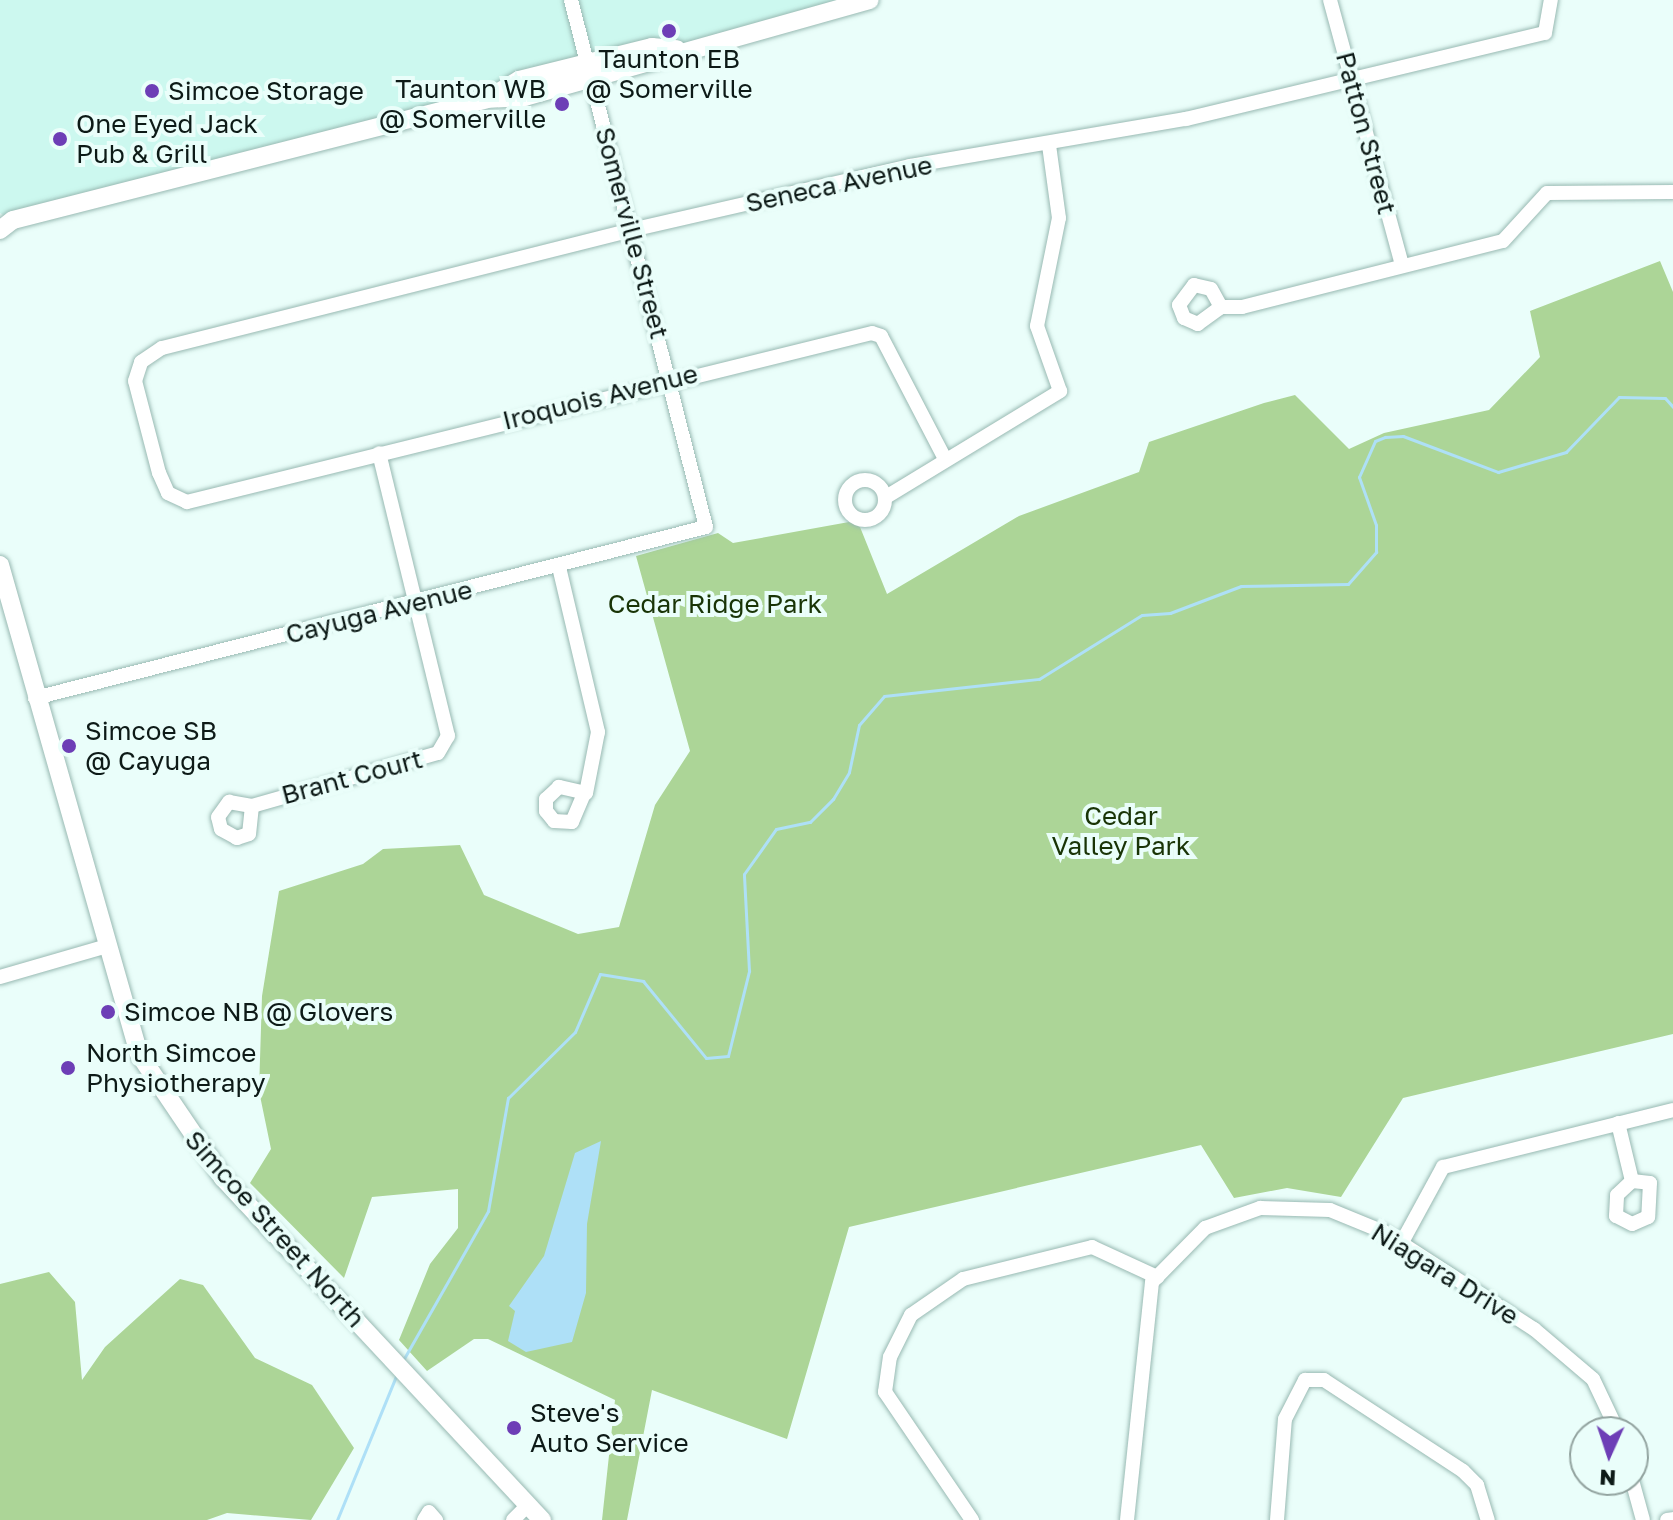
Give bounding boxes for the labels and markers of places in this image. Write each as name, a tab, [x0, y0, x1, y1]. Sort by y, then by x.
marker: Taunton EB @ Somerville	[660, 22, 678, 40]
place label: Taunton EB @ Somerville	[585, 43, 753, 104]
place label: Taunton WB @ Somerville	[379, 73, 546, 134]
place label: Simcoe Storage	[168, 75, 364, 107]
marker: Simcoe Storage	[143, 82, 161, 100]
marker: Taunton WB @ Somerville	[553, 95, 571, 113]
place label: One Eyed Jack Pub & Grill	[76, 108, 258, 170]
marker: One Eyed Jack Pub & Grill	[51, 130, 69, 148]
place label: Simcoe SB @ Cayuga	[85, 715, 217, 776]
marker: Simcoe SB @ Cayuga	[60, 737, 78, 755]
place label: Simcoe NB @ Glovers	[124, 996, 393, 1028]
marker: Simcoe NB @ Glovers	[99, 1003, 117, 1021]
place label: North Simcoe Physiotherapy	[86, 1037, 265, 1098]
marker: North Simcoe Physiotherapy	[57, 1057, 79, 1079]
place label: Steve's Auto Service	[530, 1397, 689, 1458]
marker: Steve's Auto Service	[505, 1419, 523, 1437]

